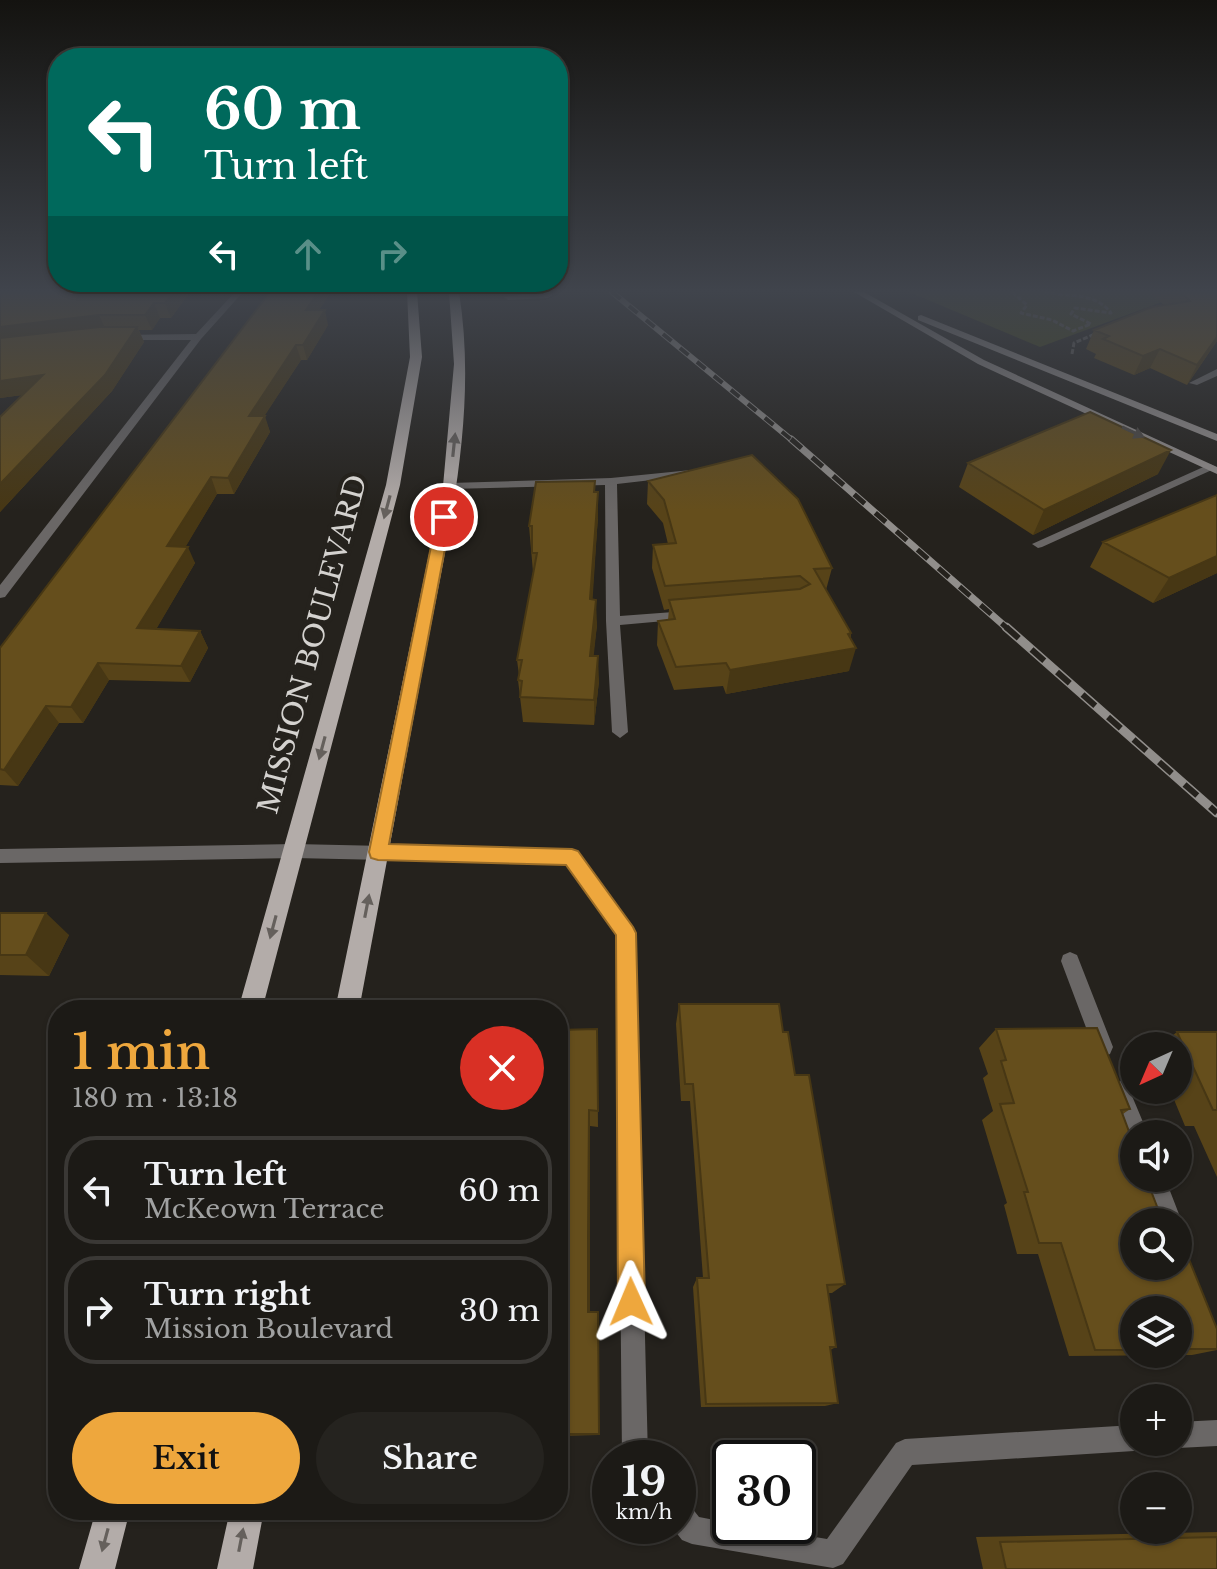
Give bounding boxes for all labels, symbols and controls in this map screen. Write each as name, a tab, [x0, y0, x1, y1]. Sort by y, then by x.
text: 60 m	[204, 75, 361, 144]
icon: left	[72, 80, 176, 184]
text: Turn left	[204, 144, 368, 189]
icon: left	[202, 232, 246, 276]
icon: ahead	[286, 232, 330, 276]
icon: right	[370, 232, 414, 276]
one-way arrow	[1121, 425, 1145, 439]
one-way arrow	[448, 432, 461, 457]
street label: MISSION BOULEVARD	[250, 471, 375, 817]
pin	[410, 483, 478, 551]
one-way arrow	[380, 495, 393, 519]
icon: arrive	[422, 495, 466, 539]
one-way arrow	[315, 735, 327, 760]
one-way arrow	[362, 893, 374, 918]
one-way arrow	[267, 914, 279, 939]
text: 1 min	[72, 1022, 210, 1082]
button: close	[460, 1026, 544, 1110]
north arrow	[1120, 1032, 1192, 1104]
map controls	[1120, 1032, 1192, 1544]
text: 180 m · 13:18	[72, 1082, 238, 1114]
button: sound	[1120, 1120, 1192, 1192]
text: Turn left	[144, 1156, 287, 1193]
icon: left	[76, 1168, 120, 1212]
text: 60 m	[458, 1172, 540, 1209]
text: McKeown Terrace	[144, 1193, 384, 1225]
button: search	[1120, 1208, 1192, 1280]
position arrow	[589, 1260, 673, 1344]
text: Turn right	[144, 1276, 311, 1313]
icon: right	[76, 1288, 120, 1332]
text: 30 m	[459, 1292, 540, 1329]
button: layers	[1120, 1296, 1192, 1368]
text: Mission Boulevard	[144, 1313, 393, 1345]
button: +	[1120, 1384, 1192, 1456]
button: Exit	[72, 1412, 300, 1504]
button: Share	[316, 1412, 544, 1504]
speed limit sign: 30	[712, 1440, 816, 1544]
text: 19	[622, 1457, 666, 1507]
button: −	[1120, 1472, 1192, 1544]
text: km/h	[616, 1500, 672, 1524]
one-way arrow	[98, 1527, 110, 1552]
one-way arrow	[235, 1527, 247, 1552]

